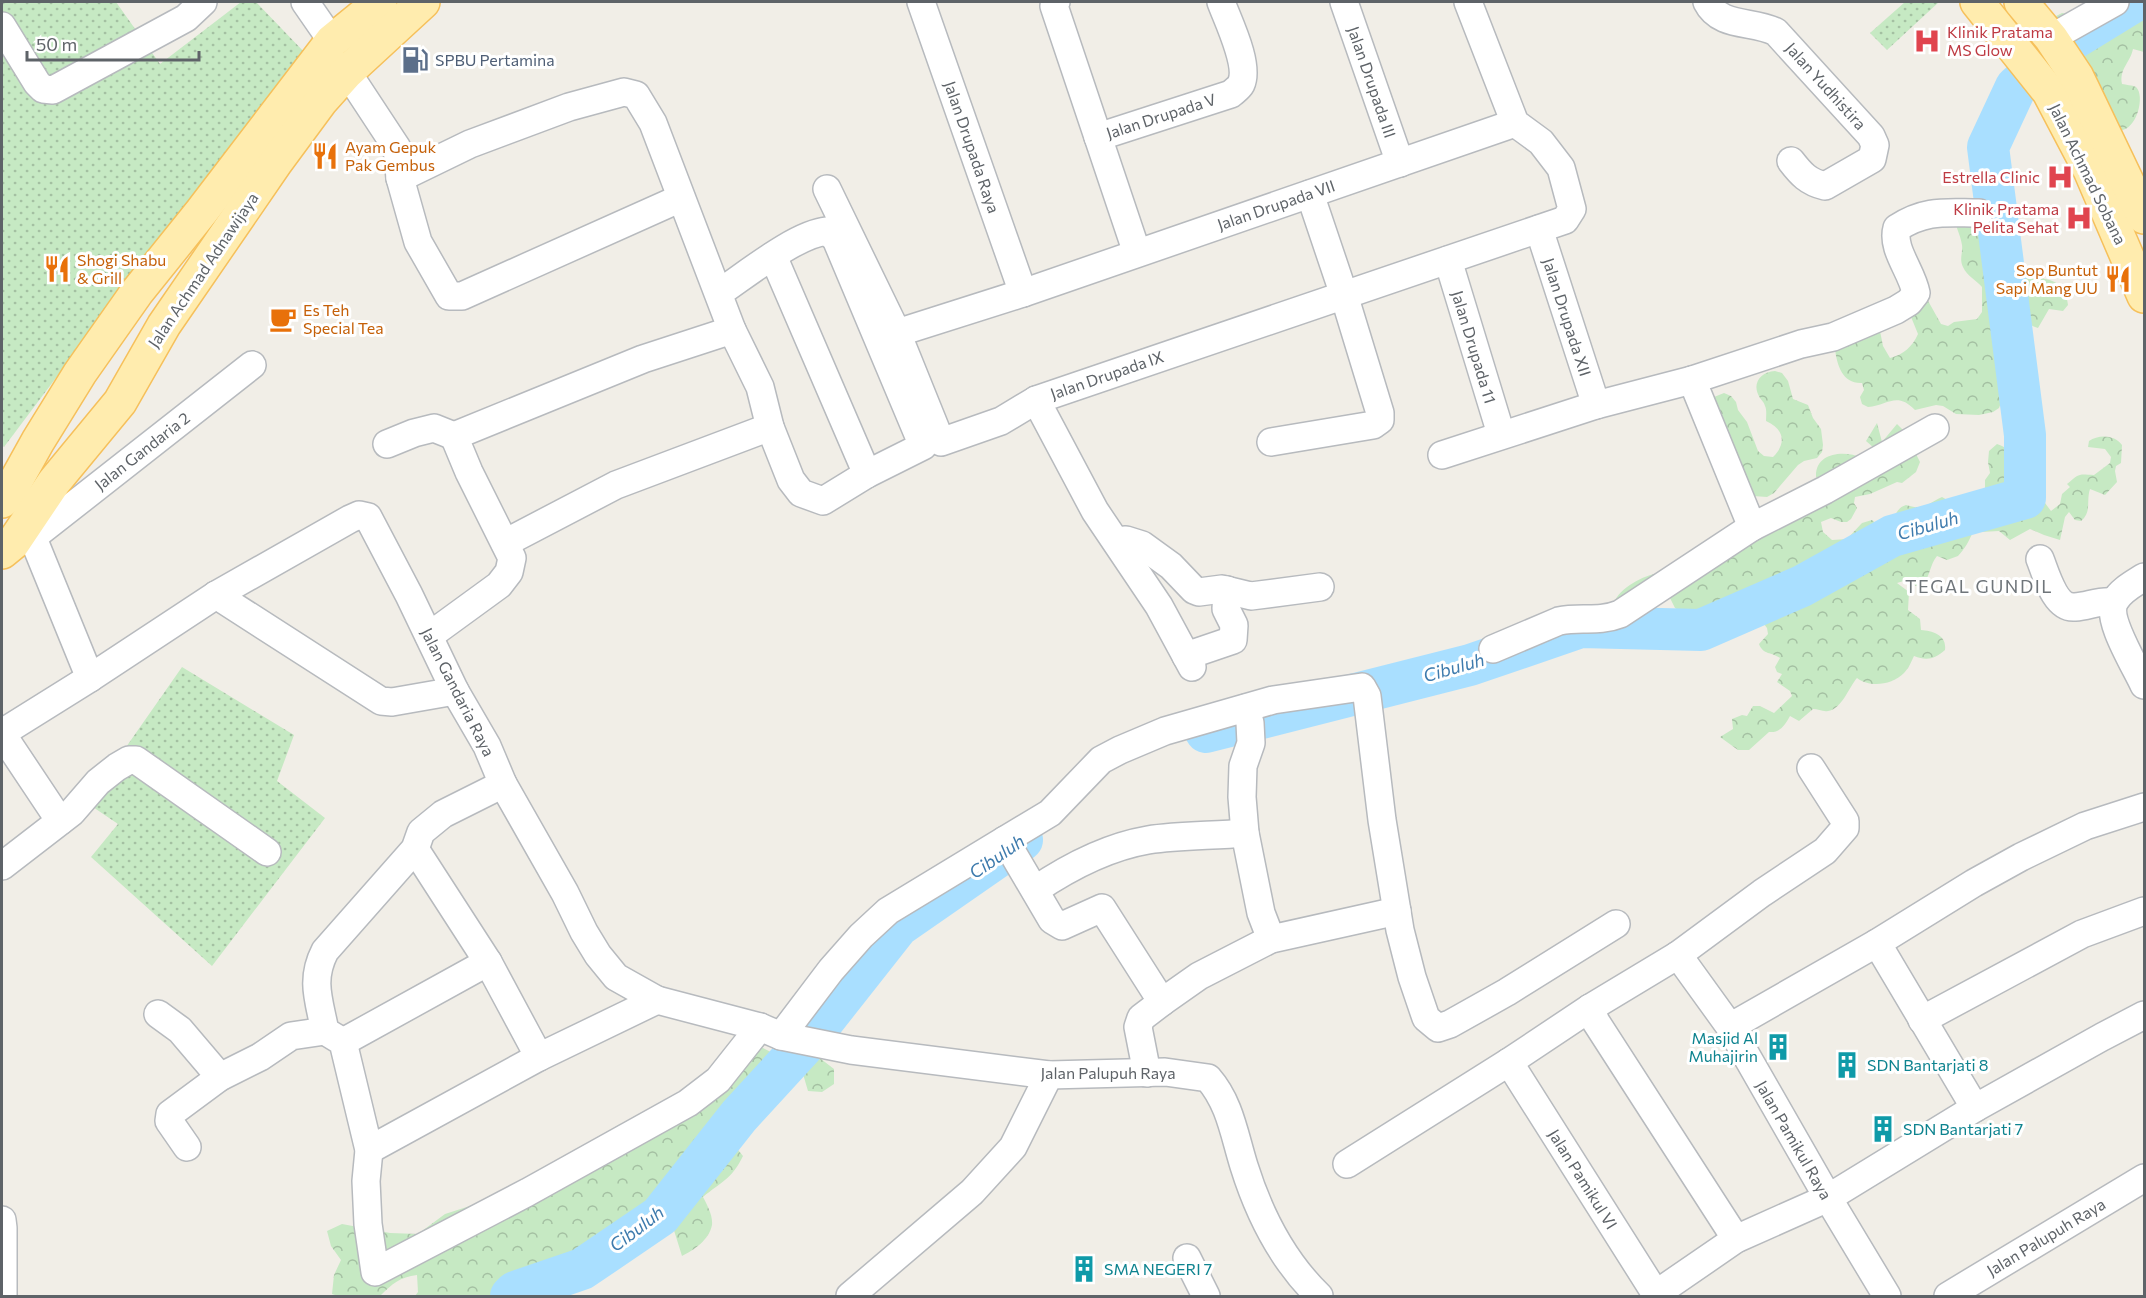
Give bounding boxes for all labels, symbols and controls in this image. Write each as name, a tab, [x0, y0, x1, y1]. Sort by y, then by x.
place label: Klinik Pratama MS Glow	[1947, 22, 2053, 59]
scale bar	[27, 24, 200, 62]
street label: Jalan Drupada III	[1344, 24, 1400, 140]
hospital icon: Klinik Pratama MS Glow	[1912, 26, 1942, 56]
text: 50 m	[36, 33, 77, 55]
street label: Jalan Yudhistira	[1782, 38, 1871, 133]
fuel station icon: SPBU Pertamina	[400, 45, 430, 75]
place label: SPBU Pertamina	[435, 50, 555, 69]
street label: Jalan Drupada Raya	[941, 78, 1004, 215]
street label: Jalan Drupada V	[1104, 89, 1218, 142]
street label: Jalan Achmad Sobana	[2046, 100, 2131, 247]
place label: Ayam Gepuk Pak Gembus	[345, 137, 437, 174]
restaurant icon: Ayam Gepuk Pak Gembus	[310, 141, 340, 171]
hospital icon: Estrella Clinic	[2045, 162, 2075, 192]
place label: Estrella Clinic	[1942, 167, 2040, 186]
street label: Jalan Drupada VII	[1214, 175, 1337, 234]
street label: Jalan Achmad Adnawijaya	[144, 189, 262, 351]
place label: Klinik Pratama Pelita Sehat	[1953, 199, 2059, 236]
hospital icon: Klinik Pratama Pelita Sehat	[2064, 203, 2094, 233]
place label: Shogi Shabu & Grill	[77, 250, 166, 287]
restaurant icon: Shogi Shabu & Grill	[42, 254, 72, 284]
street label: Jalan Drupada XII	[1539, 255, 1596, 378]
place label: Sop Buntut Sapi Mang UU	[1996, 260, 2098, 297]
restaurant icon: Sop Buntut Sapi Mang UU	[2103, 264, 2133, 294]
street label: Jalan Drupada 11	[1448, 288, 1501, 406]
place label: Es Teh Special Tea	[303, 300, 384, 337]
cafe icon: Es Teh Special Tea	[268, 304, 298, 334]
street label: Jalan Drupada IX	[1048, 346, 1166, 403]
street label: Jalan Gandaria 2	[90, 408, 193, 494]
water label: Cibuluh	[1895, 506, 1961, 544]
district label: TEGAL GUNDIL	[1905, 575, 2053, 597]
street label: Jalan Gandaria Raya	[418, 624, 499, 759]
water label: Cibuluh	[1421, 648, 1487, 686]
water label: Cibuluh	[964, 829, 1028, 883]
place label: Masjid Al Muhajirin	[1688, 1028, 1758, 1065]
building icon: Masjid Al Muhajirin	[1763, 1032, 1793, 1062]
building icon: SDN Bantarjati 8	[1832, 1050, 1862, 1080]
place label: SDN Bantarjati 8	[1867, 1055, 1988, 1074]
street label: Jalan Palupuh Raya	[1040, 1063, 1176, 1082]
street label: Jalan Pamikul Raya	[1753, 1077, 1836, 1203]
building icon: SDN Bantarjati 7	[1868, 1114, 1898, 1144]
place label: SDN Bantarjati 7	[1903, 1119, 2023, 1138]
street label: Jalan Pamikul VI	[1545, 1125, 1622, 1232]
street label: Jalan Palupuh Raya	[1983, 1194, 2109, 1279]
water label: Cibuluh	[605, 1201, 668, 1256]
building icon: SMA NEGERI 7	[1069, 1254, 1099, 1284]
place label: SMA NEGERI 7	[1104, 1259, 1212, 1278]

